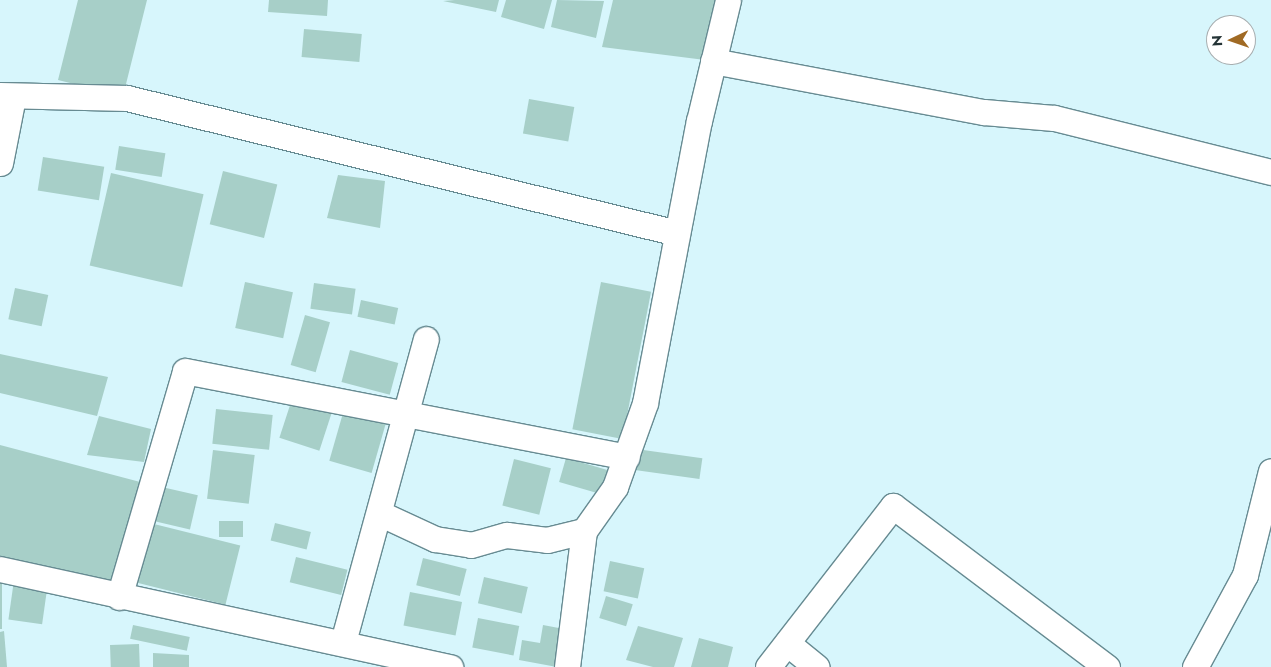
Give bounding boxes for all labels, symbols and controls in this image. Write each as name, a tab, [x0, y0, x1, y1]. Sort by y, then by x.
north arrow	[1206, 15, 1256, 65]
text: N	[1207, 35, 1227, 47]

